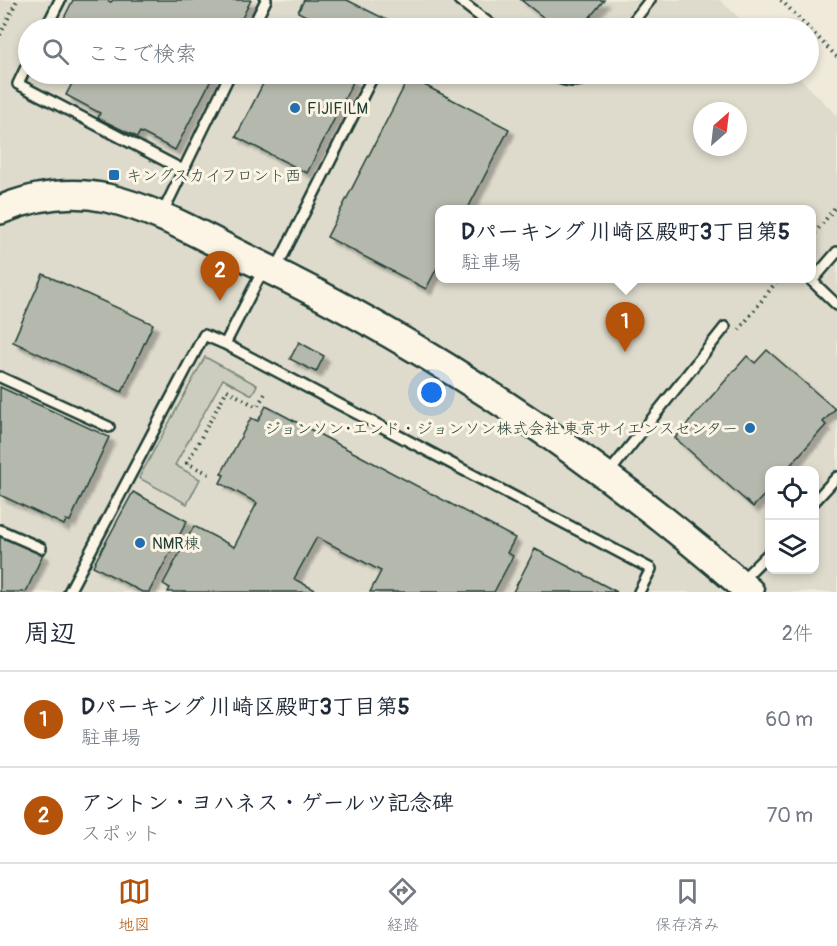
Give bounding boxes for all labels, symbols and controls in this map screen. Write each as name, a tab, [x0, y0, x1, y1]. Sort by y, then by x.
search box	[18, 18, 819, 84]
icon: search	[39, 35, 72, 68]
text: ここで検索	[87, 40, 197, 68]
place label: FIJIFILM	[307, 99, 368, 119]
marker: FIJIFILM	[288, 101, 302, 115]
north arrow	[693, 102, 747, 156]
place label: キングスカイフロント西	[126, 166, 301, 186]
marker: キングスカイフロント西	[107, 168, 121, 182]
popup	[435, 205, 816, 283]
text: Dパーキング 川崎区殿町3丁目第5	[461, 218, 790, 246]
text: 駐車場	[461, 250, 521, 275]
pin: 2	[200, 252, 240, 301]
pin: 1	[606, 302, 644, 352]
your location	[417, 378, 446, 407]
place label: ジョンソン･エンド・ジョンソン株式会社 東京サイエンスセンター	[264, 419, 738, 439]
marker: ジョンソン･エンド・ジョンソン株式会社 東京サイエンスセンター	[743, 421, 757, 435]
map controls	[765, 466, 819, 574]
button: locate	[765, 466, 819, 520]
button: layers	[765, 520, 819, 574]
place label: NMR棟	[152, 534, 200, 554]
marker: NMR棟	[133, 536, 147, 550]
text: 周辺	[24, 618, 76, 650]
text: 2件	[782, 621, 813, 646]
text: Dパーキング 川崎区殿町3丁目第5	[81, 693, 410, 721]
text: 1	[40, 707, 47, 732]
text: 60 m	[766, 707, 813, 732]
text: 駐車場	[81, 725, 141, 750]
text: アントン・ヨハネス・ゲールツ記念碑	[81, 789, 454, 817]
text: 2	[38, 803, 49, 828]
text: 70 m	[767, 803, 813, 828]
text: スポット	[81, 821, 161, 846]
tab: 地図	[118, 875, 151, 935]
tab: 経路	[386, 875, 419, 935]
tab: 保存済み	[655, 875, 719, 935]

